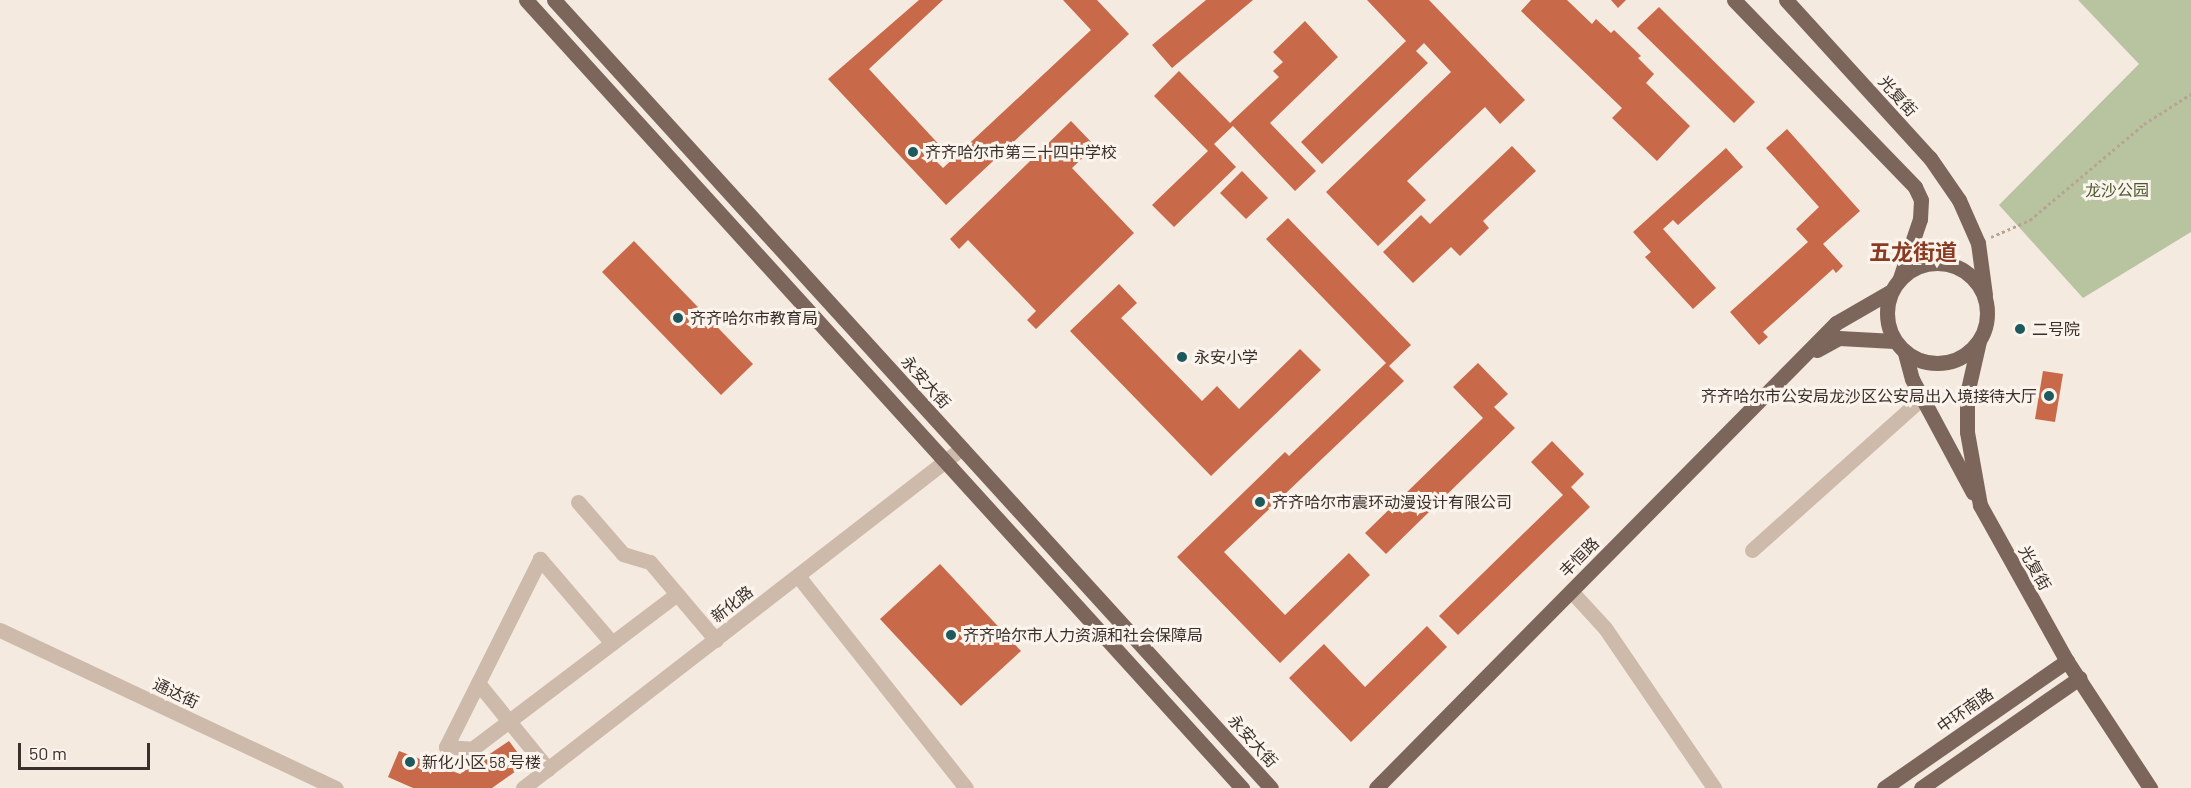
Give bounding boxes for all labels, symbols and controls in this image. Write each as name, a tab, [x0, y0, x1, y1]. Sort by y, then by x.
street label: 光复街	[1875, 72, 1921, 120]
place label: 齐齐哈尔市第三十四中学校	[925, 142, 1117, 162]
marker: 齐齐哈尔市第三十四中学校	[906, 145, 920, 159]
park label: 龙沙公园	[2085, 180, 2149, 200]
district label: 五龙街道	[1869, 239, 1957, 265]
place label: 齐齐哈尔市教育局	[690, 308, 818, 328]
marker: 齐齐哈尔市教育局	[671, 311, 685, 325]
place label: 二号院	[2032, 319, 2080, 339]
marker: 二号院	[2013, 322, 2027, 336]
place label: 永安小学	[1194, 347, 1258, 367]
marker: 永安小学	[1175, 350, 1189, 364]
street label: 永安大街	[897, 352, 955, 412]
place label: 齐齐哈尔市公安局龙沙区公安局出入境接待大厅	[1701, 386, 2037, 406]
marker: 齐齐哈尔市公安局龙沙区公安局出入境接待大厅	[2042, 389, 2056, 403]
place label: 齐齐哈尔市震环动漫设计有限公司	[1272, 492, 1512, 512]
marker: 齐齐哈尔市震环动漫设计有限公司	[1253, 495, 1267, 509]
street label: 丰恒路	[1555, 533, 1603, 581]
street label: 光复街	[2015, 542, 2055, 594]
street label: 新化路	[707, 582, 757, 626]
place label: 齐齐哈尔市人力资源和社会保障局	[963, 625, 1203, 645]
marker: 齐齐哈尔市人力资源和社会保障局	[944, 628, 958, 642]
street label: 通达街	[150, 674, 202, 712]
street label: 中环南路	[1933, 684, 1997, 736]
street label: 永安大街	[1224, 711, 1282, 771]
scale bar	[21, 731, 153, 769]
text: 50 m	[29, 742, 67, 764]
place label: 新化小区 58 号楼	[422, 752, 541, 772]
marker: 新化小区 58 号楼	[403, 755, 417, 769]

